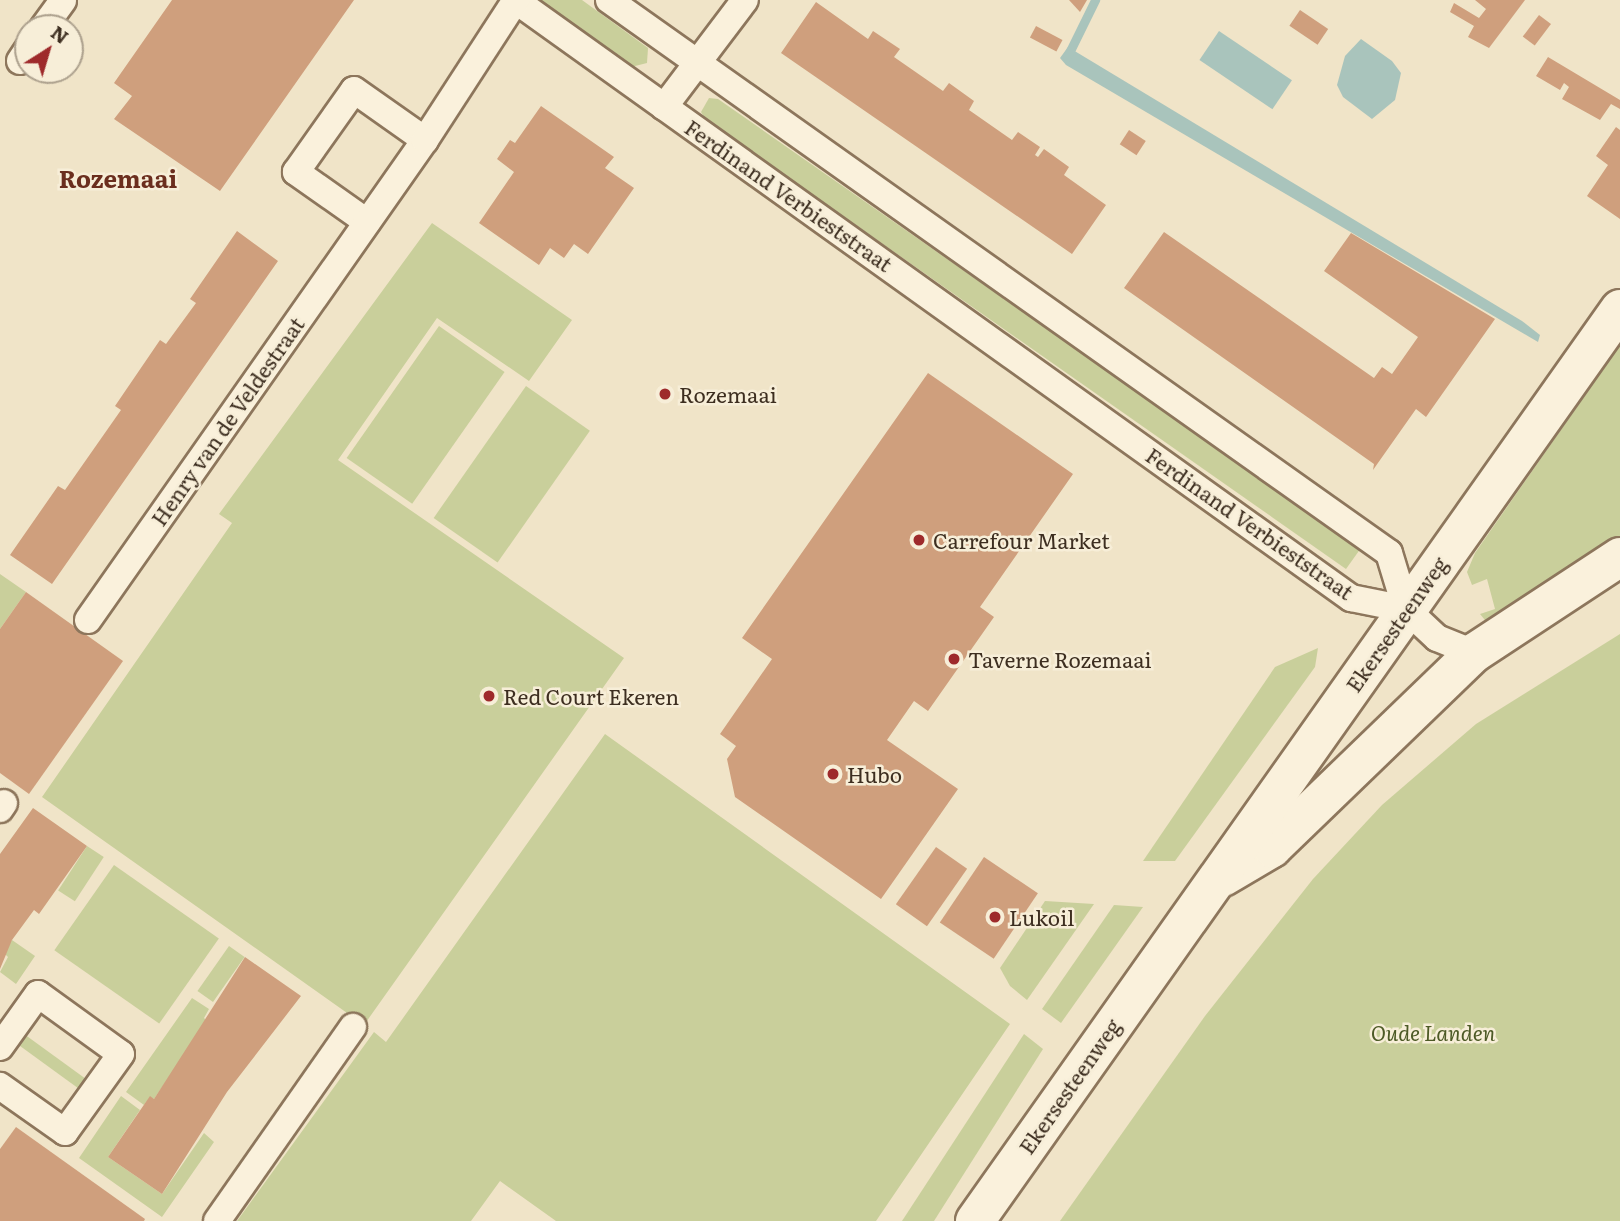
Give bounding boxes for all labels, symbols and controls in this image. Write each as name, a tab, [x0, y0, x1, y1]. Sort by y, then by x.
north arrow	[14, 14, 84, 84]
text: N	[46, 18, 75, 50]
street label: Ferdinand Verbieststraat	[681, 114, 897, 276]
district label: Rozemaai	[59, 164, 177, 192]
street label: Henry van de Veldestraat	[145, 312, 309, 530]
place label: Rozemaai	[679, 381, 777, 407]
marker: Rozemaai	[657, 386, 673, 402]
street label: Ferdinand Verbieststraat	[1142, 442, 1358, 604]
place label: Carrefour Market	[933, 527, 1110, 553]
marker: Carrefour Market	[911, 532, 927, 548]
street label: Ekersesteenweg	[1340, 552, 1452, 696]
place label: Taverne Rozemaai	[968, 646, 1152, 672]
marker: Taverne Rozemaai	[946, 651, 962, 667]
place label: Red Court Ekeren	[503, 683, 679, 709]
marker: Red Court Ekeren	[481, 688, 497, 704]
place label: Hubo	[847, 761, 902, 787]
marker: Hubo	[825, 766, 841, 782]
place label: Lukoil	[1009, 904, 1074, 930]
marker: Lukoil	[987, 909, 1003, 925]
street label: Ekersesteenweg	[1013, 1014, 1125, 1158]
park label: Oude Landen	[1371, 1019, 1495, 1045]

